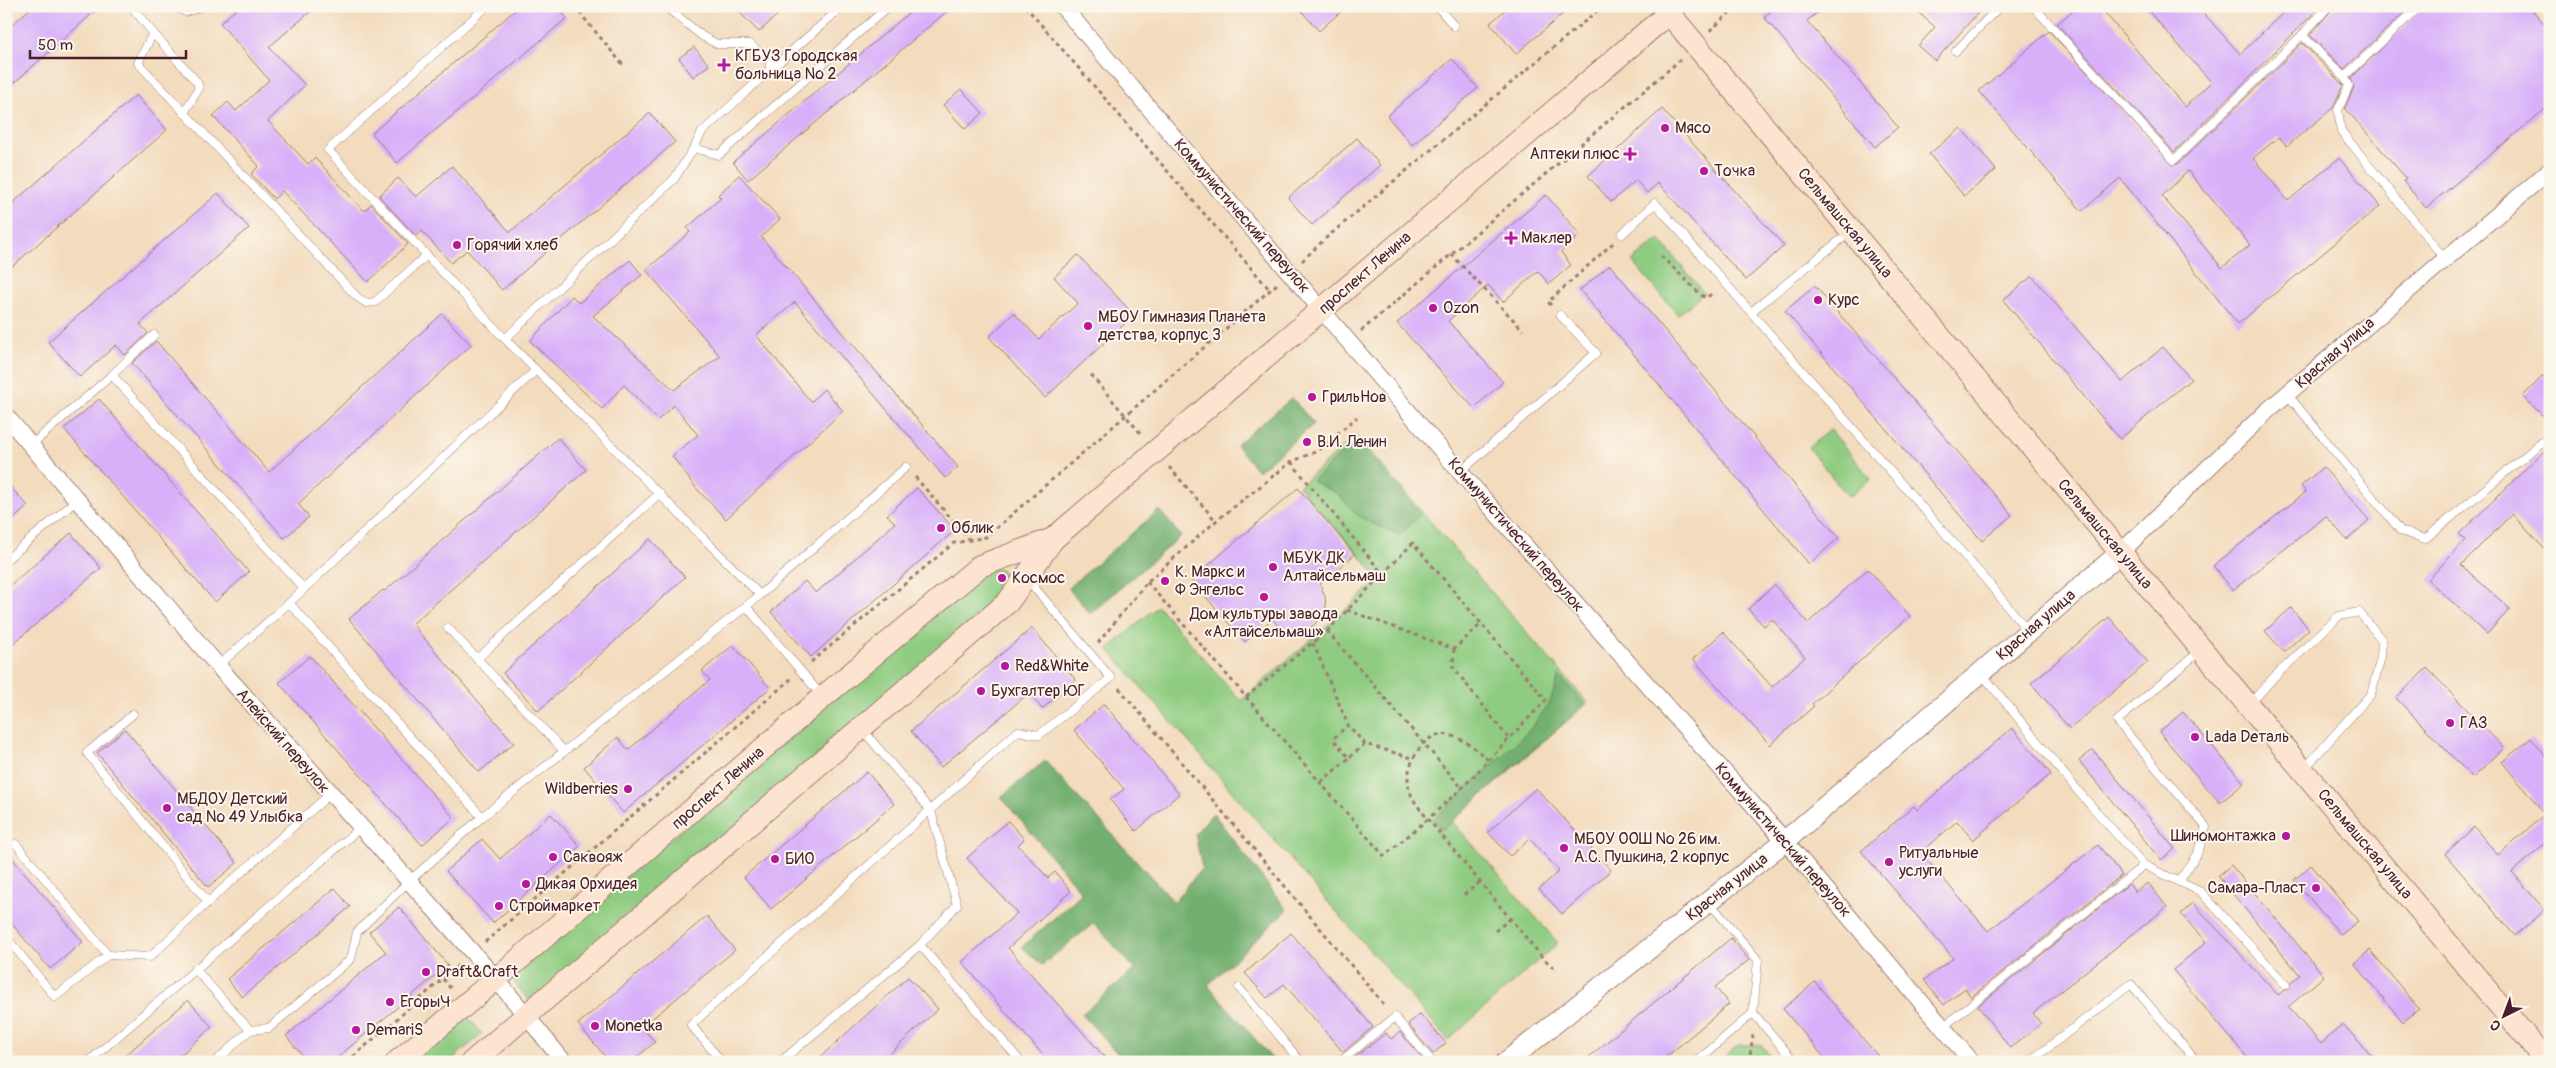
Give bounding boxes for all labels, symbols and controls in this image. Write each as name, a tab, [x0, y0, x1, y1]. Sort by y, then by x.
scale bar	[30, 28, 186, 60]
text: 50 m	[38, 36, 73, 55]
place label: КГБУЗ Городская больница № 2	[735, 46, 857, 84]
marker: КГБУЗ Городская больница № 2	[717, 58, 731, 72]
place label: Мясо	[1675, 118, 1711, 138]
marker: Мясо	[1659, 122, 1671, 134]
street label: Коммунистический переулок	[1170, 135, 1314, 297]
place label: Аптеки плюс	[1530, 144, 1620, 164]
marker: Аптеки плюс	[1624, 148, 1636, 160]
place label: Точка	[1714, 161, 1755, 181]
street label: Сельмашская улица	[1793, 164, 1897, 282]
marker: Точка	[1698, 165, 1710, 177]
street label: проспект Ленина	[1315, 227, 1415, 319]
place label: Маклер	[1521, 228, 1572, 248]
marker: Маклер	[1505, 232, 1517, 244]
place label: Горячий хлеб	[467, 235, 558, 255]
marker: Горячий хлеб	[451, 239, 463, 251]
place label: Курс	[1828, 290, 1860, 310]
marker: Курс	[1812, 294, 1824, 306]
place label: Ozon	[1443, 298, 1479, 318]
marker: Ozon	[1427, 302, 1439, 314]
place label: МБОУ Гимназия Планета детства, корпус 3	[1098, 307, 1266, 345]
street label: Красная улица	[2291, 313, 2379, 393]
marker: МБОУ Гимназия Планета детства, корпус 3	[1082, 320, 1094, 332]
place label: ГрильНов	[1322, 387, 1387, 407]
marker: ГрильНов	[1306, 391, 1318, 403]
place label: В.И. Ленин	[1317, 432, 1387, 452]
marker: В.И. Ленин	[1301, 436, 1313, 448]
street label: Коммунистический переулок	[1444, 454, 1588, 616]
street label: Сельмашская улица	[2053, 475, 2157, 593]
place label: Облик	[951, 518, 994, 538]
marker: Облик	[935, 522, 947, 534]
place label: МБУК ДК Алтайсельмаш	[1283, 548, 1386, 586]
marker: МБУК ДК Алтайсельмаш	[1267, 561, 1279, 573]
place label: К. Маркс и Ф Энгельс	[1175, 562, 1245, 600]
place label: Космос	[1012, 568, 1065, 588]
marker: Космос	[996, 572, 1008, 584]
marker: К. Маркс и Ф Энгельс	[1159, 575, 1171, 587]
street label: Красная улица	[1992, 585, 2080, 665]
marker: Дом культуры завода «Алтайсельмаш»	[1258, 591, 1270, 603]
place label: Дом культуры завода «Алтайсельмаш»	[1189, 604, 1338, 642]
place label: Red&White	[1015, 656, 1089, 676]
marker: Red&White	[999, 660, 1011, 672]
place label: Бухгалтер ЮГ	[991, 681, 1085, 701]
street label: Алейский переулок	[232, 684, 334, 798]
marker: Бухгалтер ЮГ	[975, 685, 987, 697]
place label: ГАЗ	[2460, 713, 2488, 733]
marker: ГАЗ	[2444, 717, 2456, 729]
place label: Lada Dеталь	[2205, 727, 2289, 747]
marker: Lada Dеталь	[2189, 731, 2201, 743]
street label: проспект Ленина	[668, 742, 768, 834]
street label: Коммунистический переулок	[1711, 759, 1855, 921]
place label: Wildberries	[545, 779, 618, 799]
marker: Wildberries	[622, 783, 634, 795]
street label: Сельмашская улица	[2313, 785, 2417, 903]
place label: МБДОУ Детский сад № 49 Улыбка	[177, 789, 303, 827]
marker: МБДОУ Детский сад № 49 Улыбка	[161, 802, 173, 814]
place label: Шиномонтажка	[2171, 826, 2276, 846]
place label: МБОУ ООШ № 26 им. А.С. Пушкина, 2 корпус	[1574, 829, 1730, 867]
marker: Шиномонтажка	[2280, 830, 2292, 842]
marker: МБОУ ООШ № 26 им. А.С. Пушкина, 2 корпус	[1558, 842, 1570, 854]
place label: Ритуальные услуги	[1898, 843, 1978, 881]
place label: Саквояж	[563, 847, 624, 867]
place label: БИО	[785, 849, 814, 869]
street label: Красная улица	[1682, 849, 1772, 925]
marker: Саквояж	[547, 851, 559, 863]
marker: БИО	[769, 853, 781, 865]
marker: Ритуальные услуги	[1883, 856, 1895, 868]
place label: Дикая Орхидея	[535, 874, 637, 894]
marker: Дикая Орхидея	[520, 878, 532, 890]
place label: Самара-Пласт	[2208, 878, 2306, 898]
marker: Самара-Пласт	[2310, 882, 2322, 894]
place label: Строймаркет	[509, 896, 600, 916]
marker: Строймаркет	[493, 900, 505, 912]
place label: Draft&Craft	[436, 962, 519, 982]
marker: Draft&Craft	[420, 966, 432, 978]
north arrow	[2478, 990, 2528, 1040]
place label: ЕгорыЧ	[400, 992, 450, 1012]
marker: ЕгорыЧ	[384, 996, 396, 1008]
place label: Monetka	[605, 1016, 662, 1036]
text: С	[2486, 1016, 2505, 1034]
place label: DemariS	[366, 1020, 423, 1040]
marker: Monetka	[589, 1020, 601, 1032]
marker: DemariS	[350, 1024, 362, 1036]

